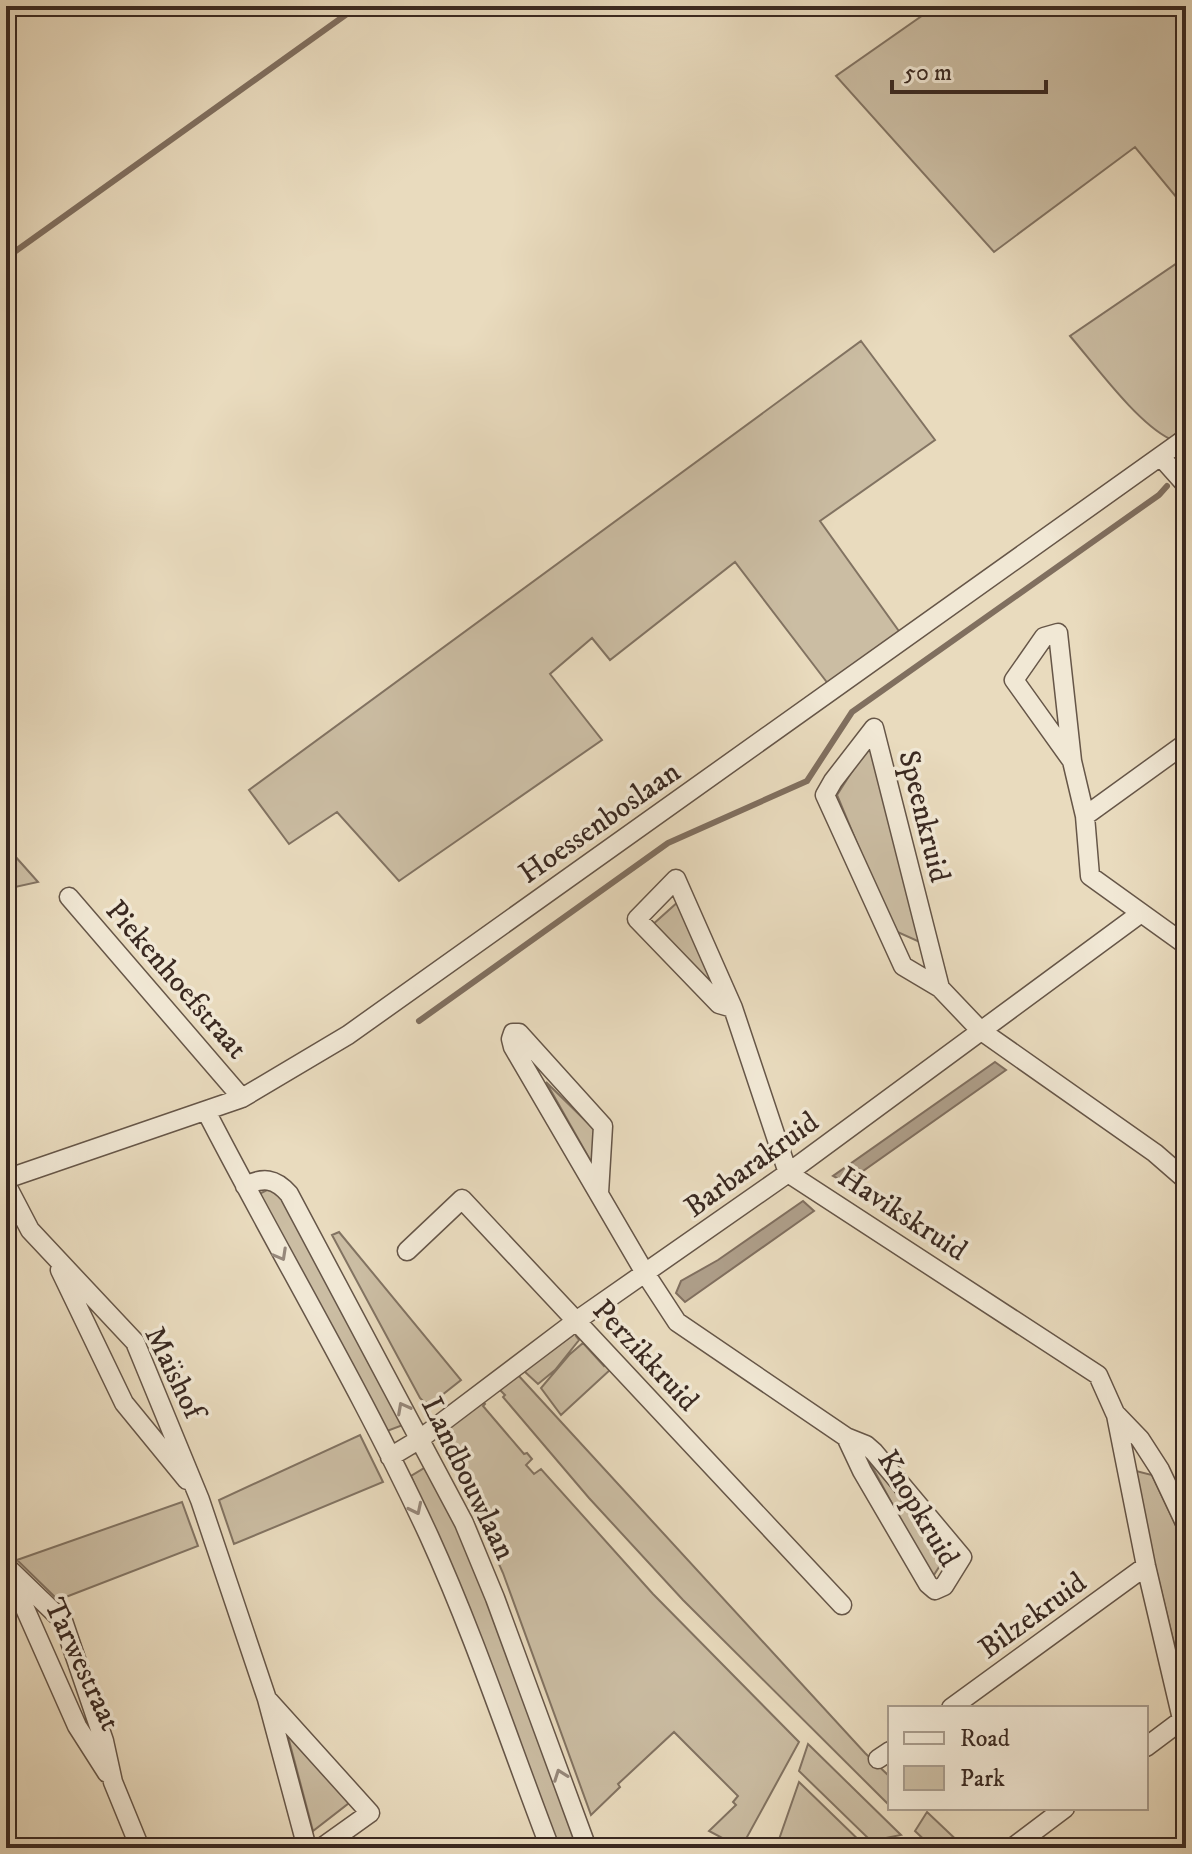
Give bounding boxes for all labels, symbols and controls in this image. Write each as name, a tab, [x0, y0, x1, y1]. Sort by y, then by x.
scale bar	[892, 44, 1046, 94]
text: 50 m	[904, 58, 952, 88]
street label: Speenkruid	[889, 747, 958, 886]
street label: Hoessenboslaan	[512, 754, 688, 893]
street label: Piekenhoefstraat	[97, 893, 255, 1067]
street label: Barbarakruid	[678, 1104, 826, 1226]
street label: Havikskruid	[831, 1159, 974, 1270]
one-way arrow	[272, 1246, 287, 1261]
street label: Perzikkruid	[584, 1292, 706, 1420]
street label: Maïshof	[136, 1321, 214, 1429]
street label: Landbouwlaan	[412, 1391, 523, 1567]
one-way arrow	[398, 1401, 413, 1416]
street label: Knopkruid	[869, 1444, 967, 1574]
one-way arrow	[406, 1501, 422, 1516]
street label: Bilzekruid	[972, 1565, 1094, 1668]
street label: Tarwestraat	[35, 1593, 128, 1737]
legend	[888, 1706, 1148, 1810]
text: Road	[960, 1724, 1010, 1754]
text: Park	[960, 1764, 1005, 1794]
one-way arrow	[554, 1769, 570, 1783]

